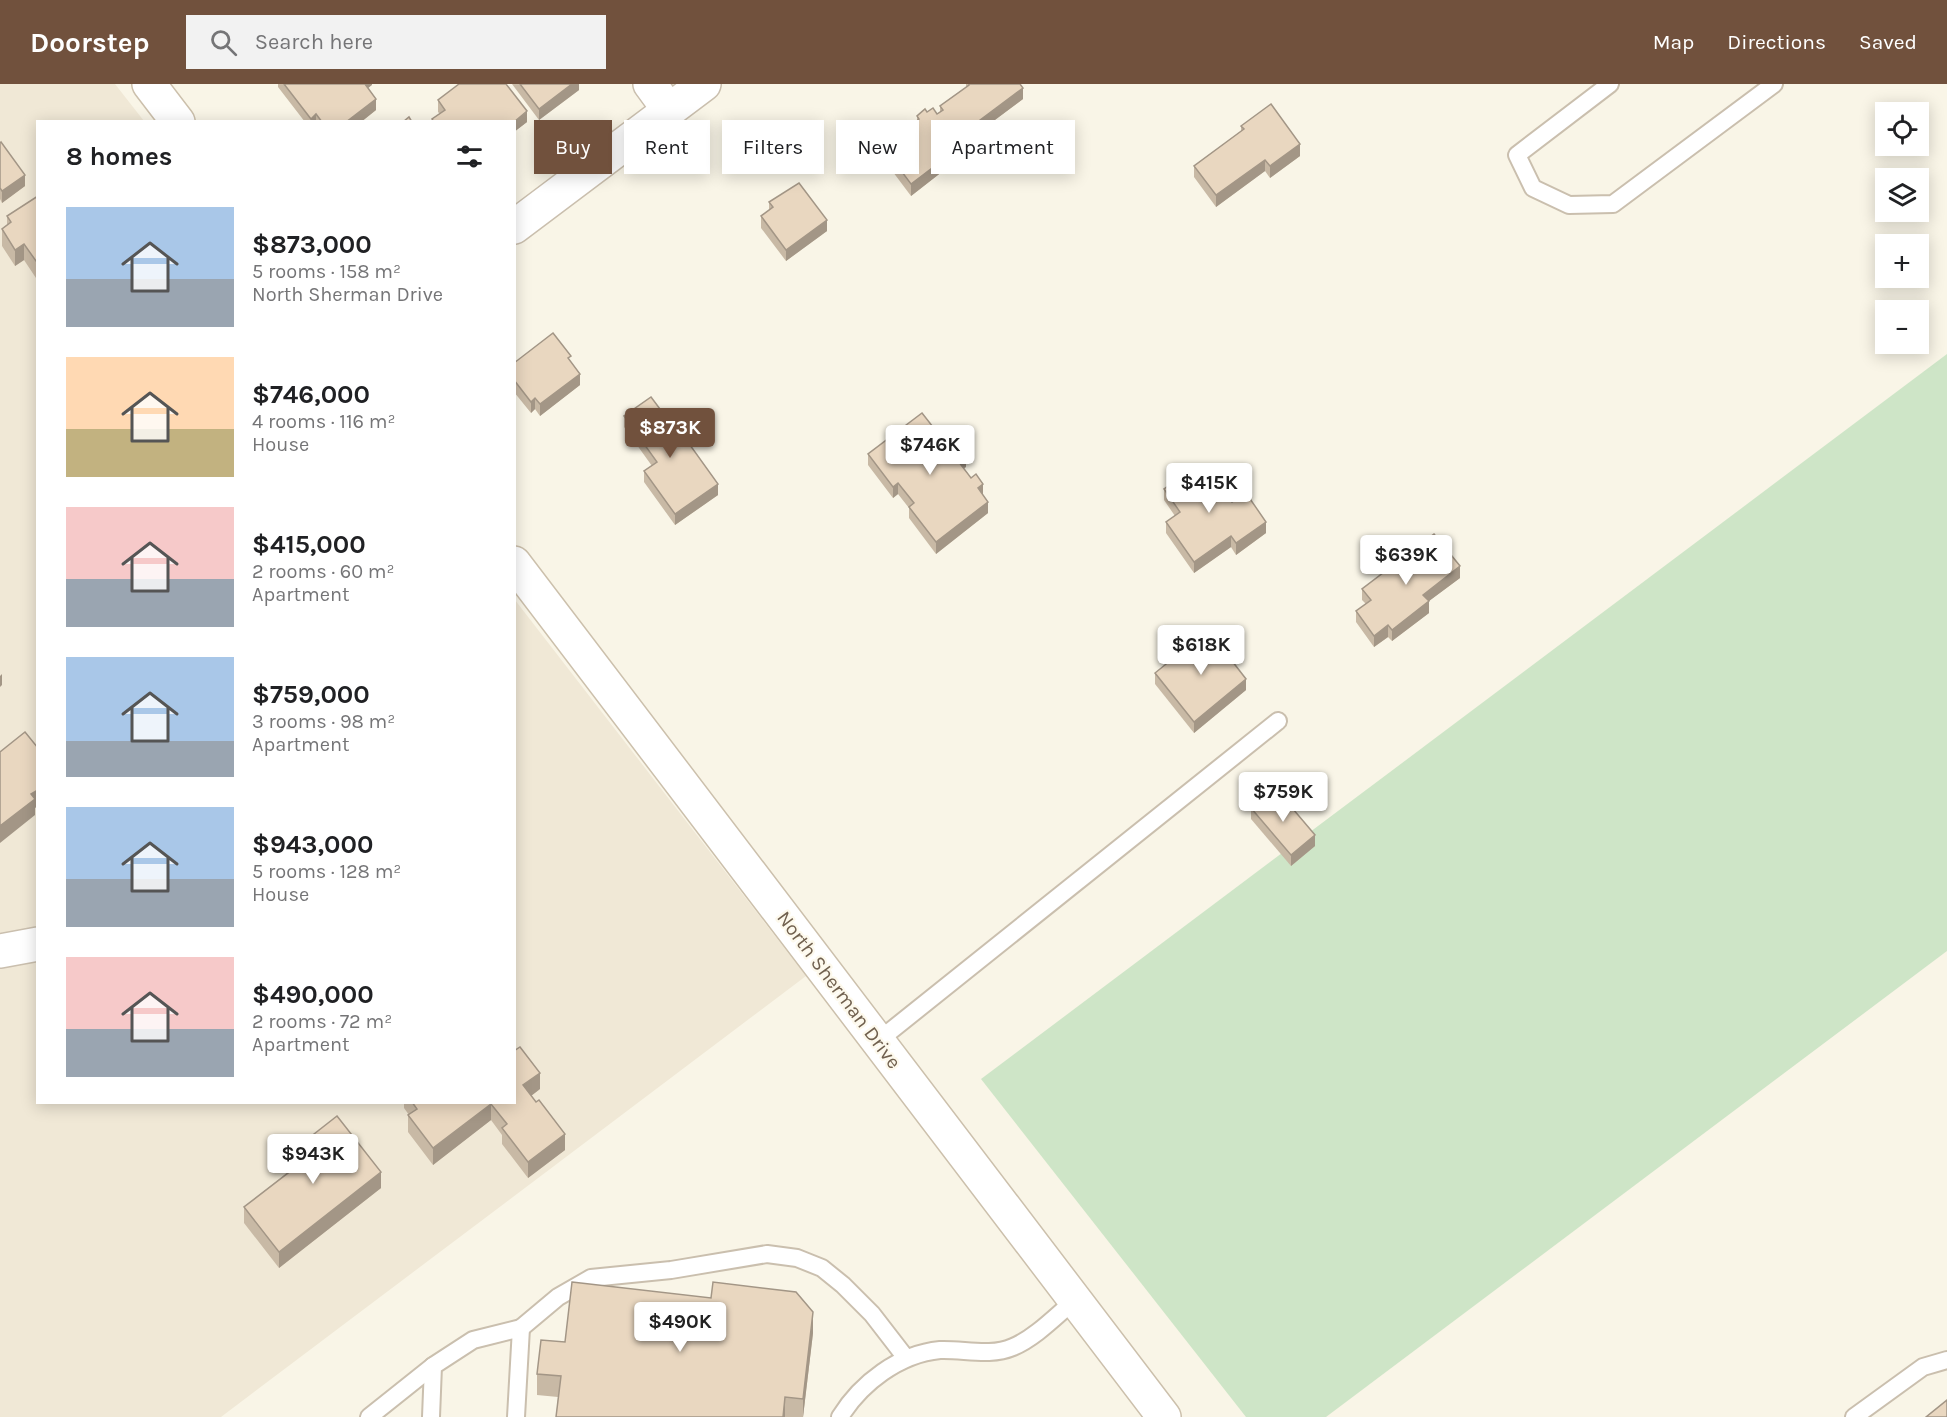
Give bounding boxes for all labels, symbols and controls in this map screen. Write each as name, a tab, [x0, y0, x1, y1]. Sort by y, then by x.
search box	[186, 15, 606, 69]
text: Doorstep	[30, 26, 150, 59]
icon: search	[207, 26, 240, 59]
text: Search here	[255, 29, 373, 55]
text: Map	[1653, 30, 1694, 54]
text: Directions	[1727, 30, 1826, 54]
text: Saved	[1859, 30, 1917, 54]
map controls	[1875, 102, 1929, 354]
button: locate	[1875, 102, 1929, 156]
chip: Buy	[534, 120, 612, 174]
chip: Rent	[624, 120, 710, 174]
chip: Filters	[722, 120, 824, 174]
chip: New	[836, 120, 919, 174]
chip: Apartment	[931, 120, 1075, 174]
icon: filters	[453, 140, 486, 173]
text: 8 homes	[66, 141, 172, 172]
button: layers	[1875, 168, 1929, 222]
text: $873,000	[252, 229, 372, 260]
icon: home	[114, 231, 186, 303]
button: +	[1875, 234, 1929, 288]
text: 5 rooms · 158 m²	[252, 260, 401, 283]
text: North Sherman Drive	[252, 283, 443, 306]
button: −	[1875, 300, 1929, 354]
text: $746,000	[252, 379, 370, 410]
icon: home	[114, 381, 186, 453]
pin: $873K	[628, 408, 712, 459]
text: 4 rooms · 116 m²	[252, 410, 395, 433]
text: $873K	[639, 416, 701, 439]
pin: $746K	[888, 425, 972, 476]
text: House	[252, 433, 309, 456]
text: $746K	[900, 433, 960, 456]
pin: $415K	[1167, 463, 1251, 514]
text: $415K	[1180, 471, 1238, 494]
text: $415,000	[252, 529, 366, 560]
icon: home	[114, 531, 186, 603]
pin: $639K	[1364, 535, 1448, 586]
text: $639K	[1374, 543, 1438, 566]
text: 2 rooms · 60 m²	[252, 560, 395, 583]
text: Apartment	[252, 583, 350, 606]
pin: $618K	[1159, 625, 1243, 676]
text: $618K	[1171, 633, 1231, 656]
text: $759,000	[252, 679, 370, 710]
icon: home	[114, 681, 186, 753]
text: 3 rooms · 98 m²	[252, 710, 395, 733]
text: Apartment	[252, 733, 350, 756]
pin: $759K	[1241, 772, 1325, 823]
text: $759K	[1253, 780, 1313, 803]
text: $943,000	[252, 829, 373, 860]
icon: home	[114, 831, 186, 903]
text: 5 rooms · 128 m²	[252, 860, 401, 883]
text: House	[252, 883, 309, 906]
street label: North Sherman Drive	[772, 907, 906, 1073]
text: $490,000	[252, 979, 374, 1010]
icon: home	[114, 981, 186, 1053]
text: 2 rooms · 72 m²	[252, 1010, 392, 1033]
text: Apartment	[252, 1033, 350, 1056]
pin: $943K	[271, 1134, 355, 1185]
text: $943K	[281, 1142, 345, 1165]
pin: $490K	[638, 1302, 722, 1353]
text: $490K	[648, 1310, 712, 1333]

